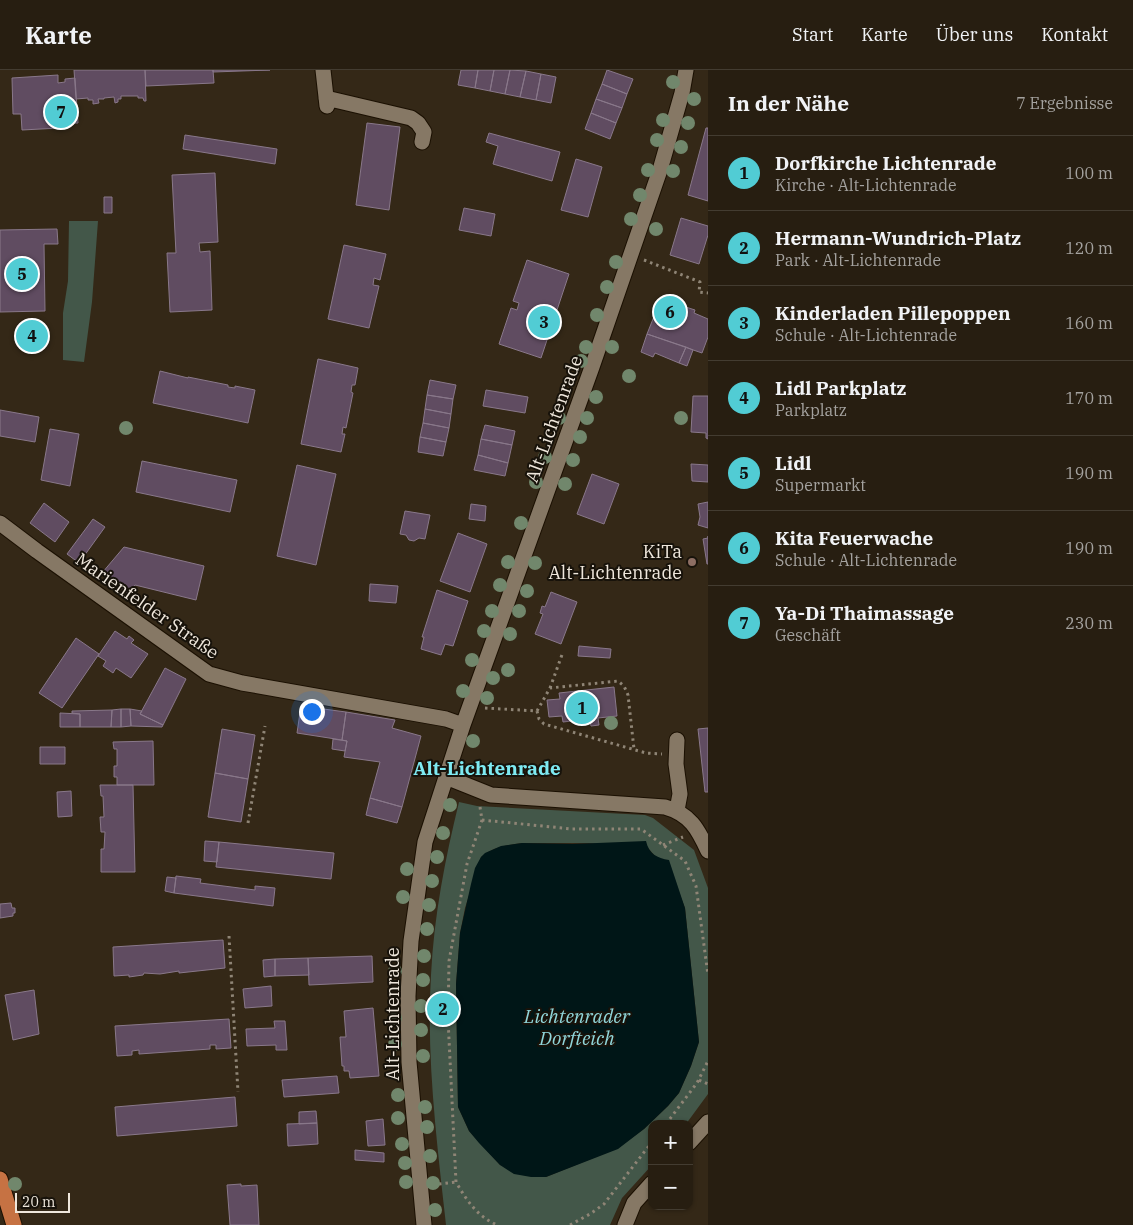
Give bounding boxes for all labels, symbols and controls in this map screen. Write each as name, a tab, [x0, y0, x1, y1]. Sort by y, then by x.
text: Karte	[25, 19, 92, 51]
text: Start	[792, 23, 833, 46]
text: Karte	[861, 23, 908, 46]
text: Über uns	[936, 23, 1013, 46]
text: Kontakt	[1041, 23, 1108, 46]
text: In der Nähe	[728, 89, 849, 117]
pin: 7	[45, 93, 77, 131]
text: 7 Ergebnisse	[1016, 93, 1113, 113]
text: Dorfkirche Lichtenrade	[775, 151, 997, 175]
text: 1	[739, 163, 749, 183]
text: 100 m	[1065, 163, 1113, 183]
text: Kirche · Alt-Lichtenrade	[775, 175, 956, 195]
text: Hermann-Wundrich-Platz	[775, 226, 1021, 250]
text: 2	[739, 238, 749, 258]
text: 120 m	[1065, 238, 1113, 258]
text: Park · Alt-Lichtenrade	[775, 250, 941, 270]
pin: 5	[6, 255, 38, 293]
pin: 6	[654, 293, 686, 331]
text: Kinderladen Pillepoppen	[775, 301, 1011, 325]
pin: 3	[528, 303, 560, 341]
text: 3	[739, 313, 749, 333]
text: 160 m	[1065, 313, 1113, 333]
pin: 4	[16, 317, 48, 355]
text: Schule · Alt-Lichtenrade	[775, 325, 957, 345]
street label: Alt-Lichtenrade	[520, 352, 587, 485]
text: Lidl Parkplatz	[775, 376, 906, 400]
text: 4	[739, 388, 749, 408]
text: 170 m	[1065, 388, 1113, 408]
text: Parkplatz	[775, 400, 847, 420]
text: Lidl	[775, 451, 811, 475]
text: 5	[739, 463, 749, 483]
text: 190 m	[1065, 463, 1113, 483]
text: Supermarkt	[775, 475, 866, 495]
text: Kita Feuerwache	[775, 526, 933, 550]
text: 6	[739, 538, 749, 558]
text: 190 m	[1065, 538, 1113, 558]
place label: KiTa Alt-Lichtenrade	[549, 540, 682, 584]
street label: Marienfelder Straße	[71, 547, 224, 664]
text: Schule · Alt-Lichtenrade	[775, 550, 957, 570]
marker: KiTa Alt-Lichtenrade	[686, 556, 698, 568]
text: Ya-Di Thaimassage	[775, 601, 954, 625]
text: 7	[739, 613, 749, 633]
text: 230 m	[1065, 613, 1113, 633]
text: Geschäft	[775, 625, 841, 645]
pin: 1	[566, 689, 598, 727]
your location	[299, 699, 325, 725]
district label: Alt-Lichtenrade	[413, 756, 561, 780]
street label: Alt-Lichtenrade	[381, 947, 404, 1081]
pin: 2	[427, 990, 459, 1028]
water label: Lichtenrader Dorfteich	[523, 1004, 631, 1050]
map controls	[648, 1120, 693, 1210]
button: +	[648, 1120, 693, 1165]
button: −	[648, 1165, 693, 1210]
scale bar	[15, 1190, 70, 1213]
text: 20 m	[22, 1193, 55, 1211]

